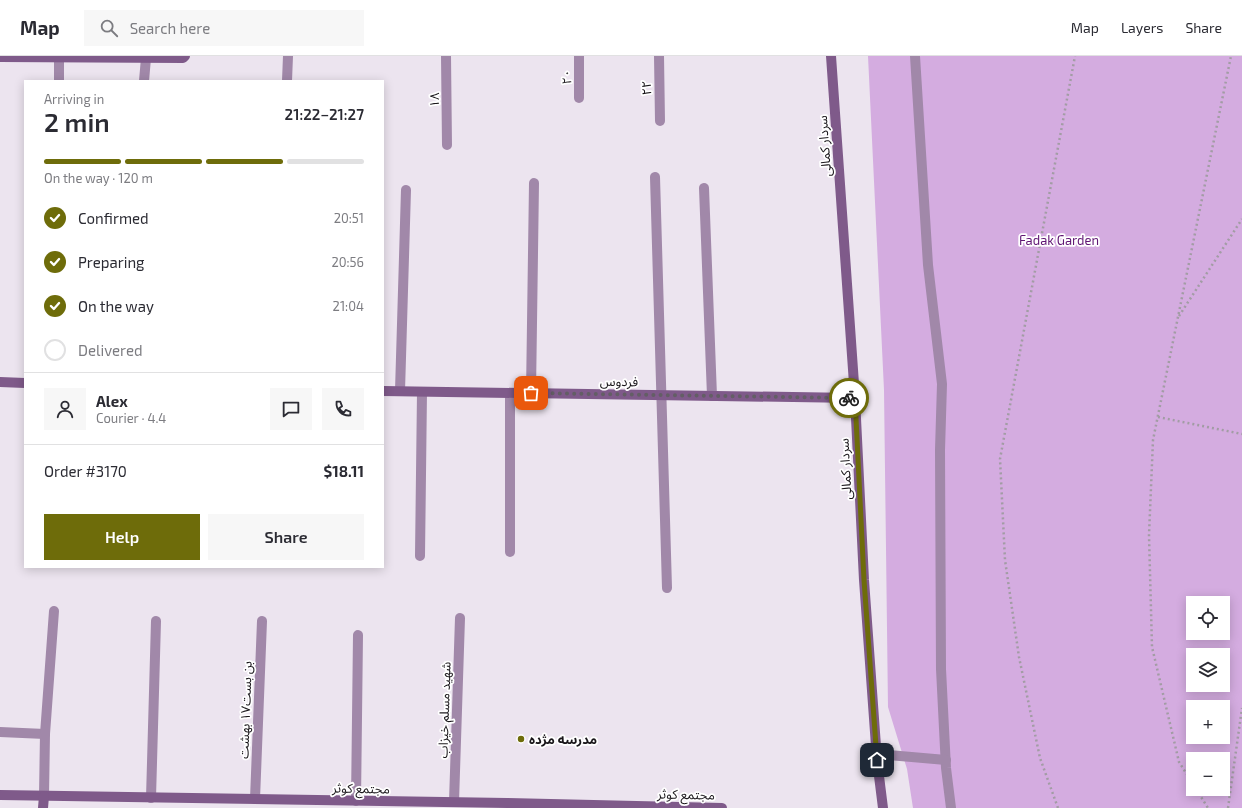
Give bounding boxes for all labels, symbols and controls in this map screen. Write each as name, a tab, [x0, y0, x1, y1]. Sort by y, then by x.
search box	[84, 10, 364, 46]
text: Map	[20, 16, 60, 39]
icon: search	[98, 17, 120, 39]
text: Search here	[130, 19, 210, 37]
text: Map	[1071, 19, 1099, 36]
text: Layers	[1121, 19, 1163, 36]
text: Share	[1185, 19, 1222, 36]
street label: ۲۰	[558, 70, 574, 84]
street label: ۲۲	[638, 80, 654, 96]
text: Arriving in	[44, 91, 104, 107]
street label: ۱۸	[426, 92, 442, 107]
text: 21:22–21:27	[285, 105, 364, 123]
text: 2 min	[44, 106, 110, 137]
street label: سردار کمالی	[814, 115, 835, 177]
text: On the way · 120 m	[44, 170, 153, 186]
icon: check	[44, 207, 66, 229]
text: Confirmed	[78, 209, 149, 227]
text: 20:51	[334, 210, 364, 226]
park label: Fadak Garden	[1019, 232, 1099, 248]
icon: check	[44, 251, 66, 273]
text: Preparing	[78, 253, 144, 271]
text: 20:56	[331, 254, 364, 270]
icon: check	[44, 295, 66, 317]
text: On the way	[78, 297, 154, 315]
text: 21:04	[333, 298, 364, 314]
text: Delivered	[78, 341, 143, 359]
street label: فردوس	[600, 373, 638, 390]
pin	[514, 376, 548, 410]
courier	[829, 378, 869, 418]
icon: bag	[520, 382, 542, 404]
icon: bike	[838, 387, 860, 409]
button: person	[44, 388, 86, 430]
button: chat	[270, 388, 312, 430]
button: phone	[322, 388, 364, 430]
text: Alex	[96, 392, 128, 410]
text: Courier · 4.4	[96, 410, 166, 426]
street label: سردار کمالی	[835, 438, 856, 500]
text: Order #3170	[44, 462, 127, 480]
text: $18.11	[324, 462, 364, 480]
button: Help	[44, 514, 200, 560]
button: Share	[208, 514, 364, 560]
map controls	[1186, 596, 1230, 796]
button: locate	[1186, 596, 1230, 640]
button: layers	[1186, 648, 1230, 692]
street label: بن بست۱۷ بهشت	[235, 661, 256, 759]
street label: شهید مسلم خیزاب	[434, 661, 457, 759]
button: +	[1186, 700, 1230, 744]
place label: مدرسه مژده	[529, 731, 597, 747]
marker: مدرسه مژده	[516, 734, 526, 744]
pin	[860, 743, 894, 777]
icon: home	[866, 749, 888, 771]
button: −	[1186, 752, 1230, 796]
street label: مجتمع کوثر	[331, 779, 390, 800]
street label: مجتمع کوثر	[656, 785, 715, 806]

